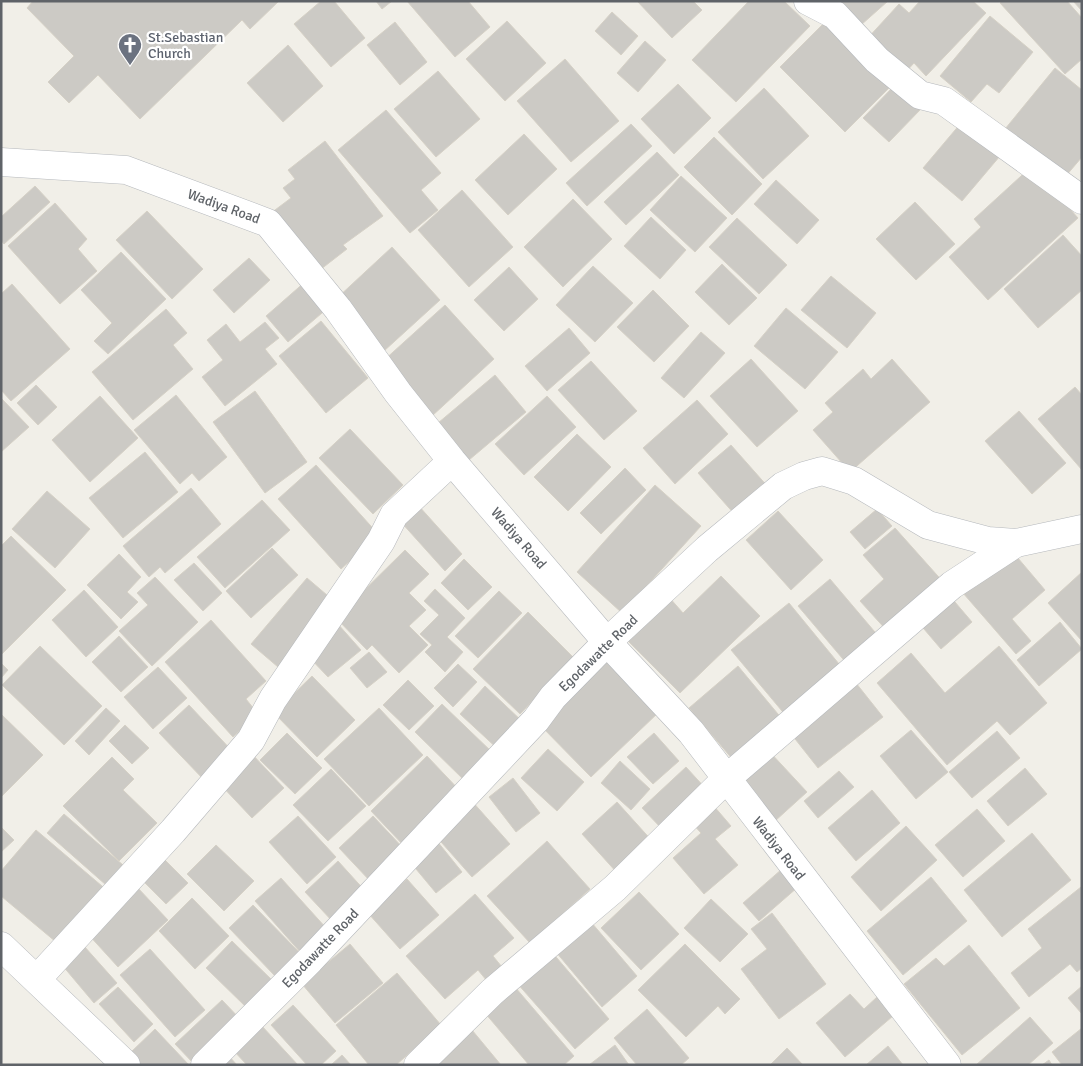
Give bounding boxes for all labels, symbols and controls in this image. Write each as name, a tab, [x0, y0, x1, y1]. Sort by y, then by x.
place label: St.Sebastian Church	[148, 29, 223, 62]
church icon: St.Sebastian Church	[117, 32, 143, 66]
street label: Wadiya Road	[185, 185, 262, 227]
street label: Wadiya Road	[487, 504, 550, 573]
street label: Egodawatte Road	[555, 611, 641, 695]
street label: Wadiya Road	[749, 813, 809, 883]
street label: Egodawatte Road	[278, 905, 362, 991]

